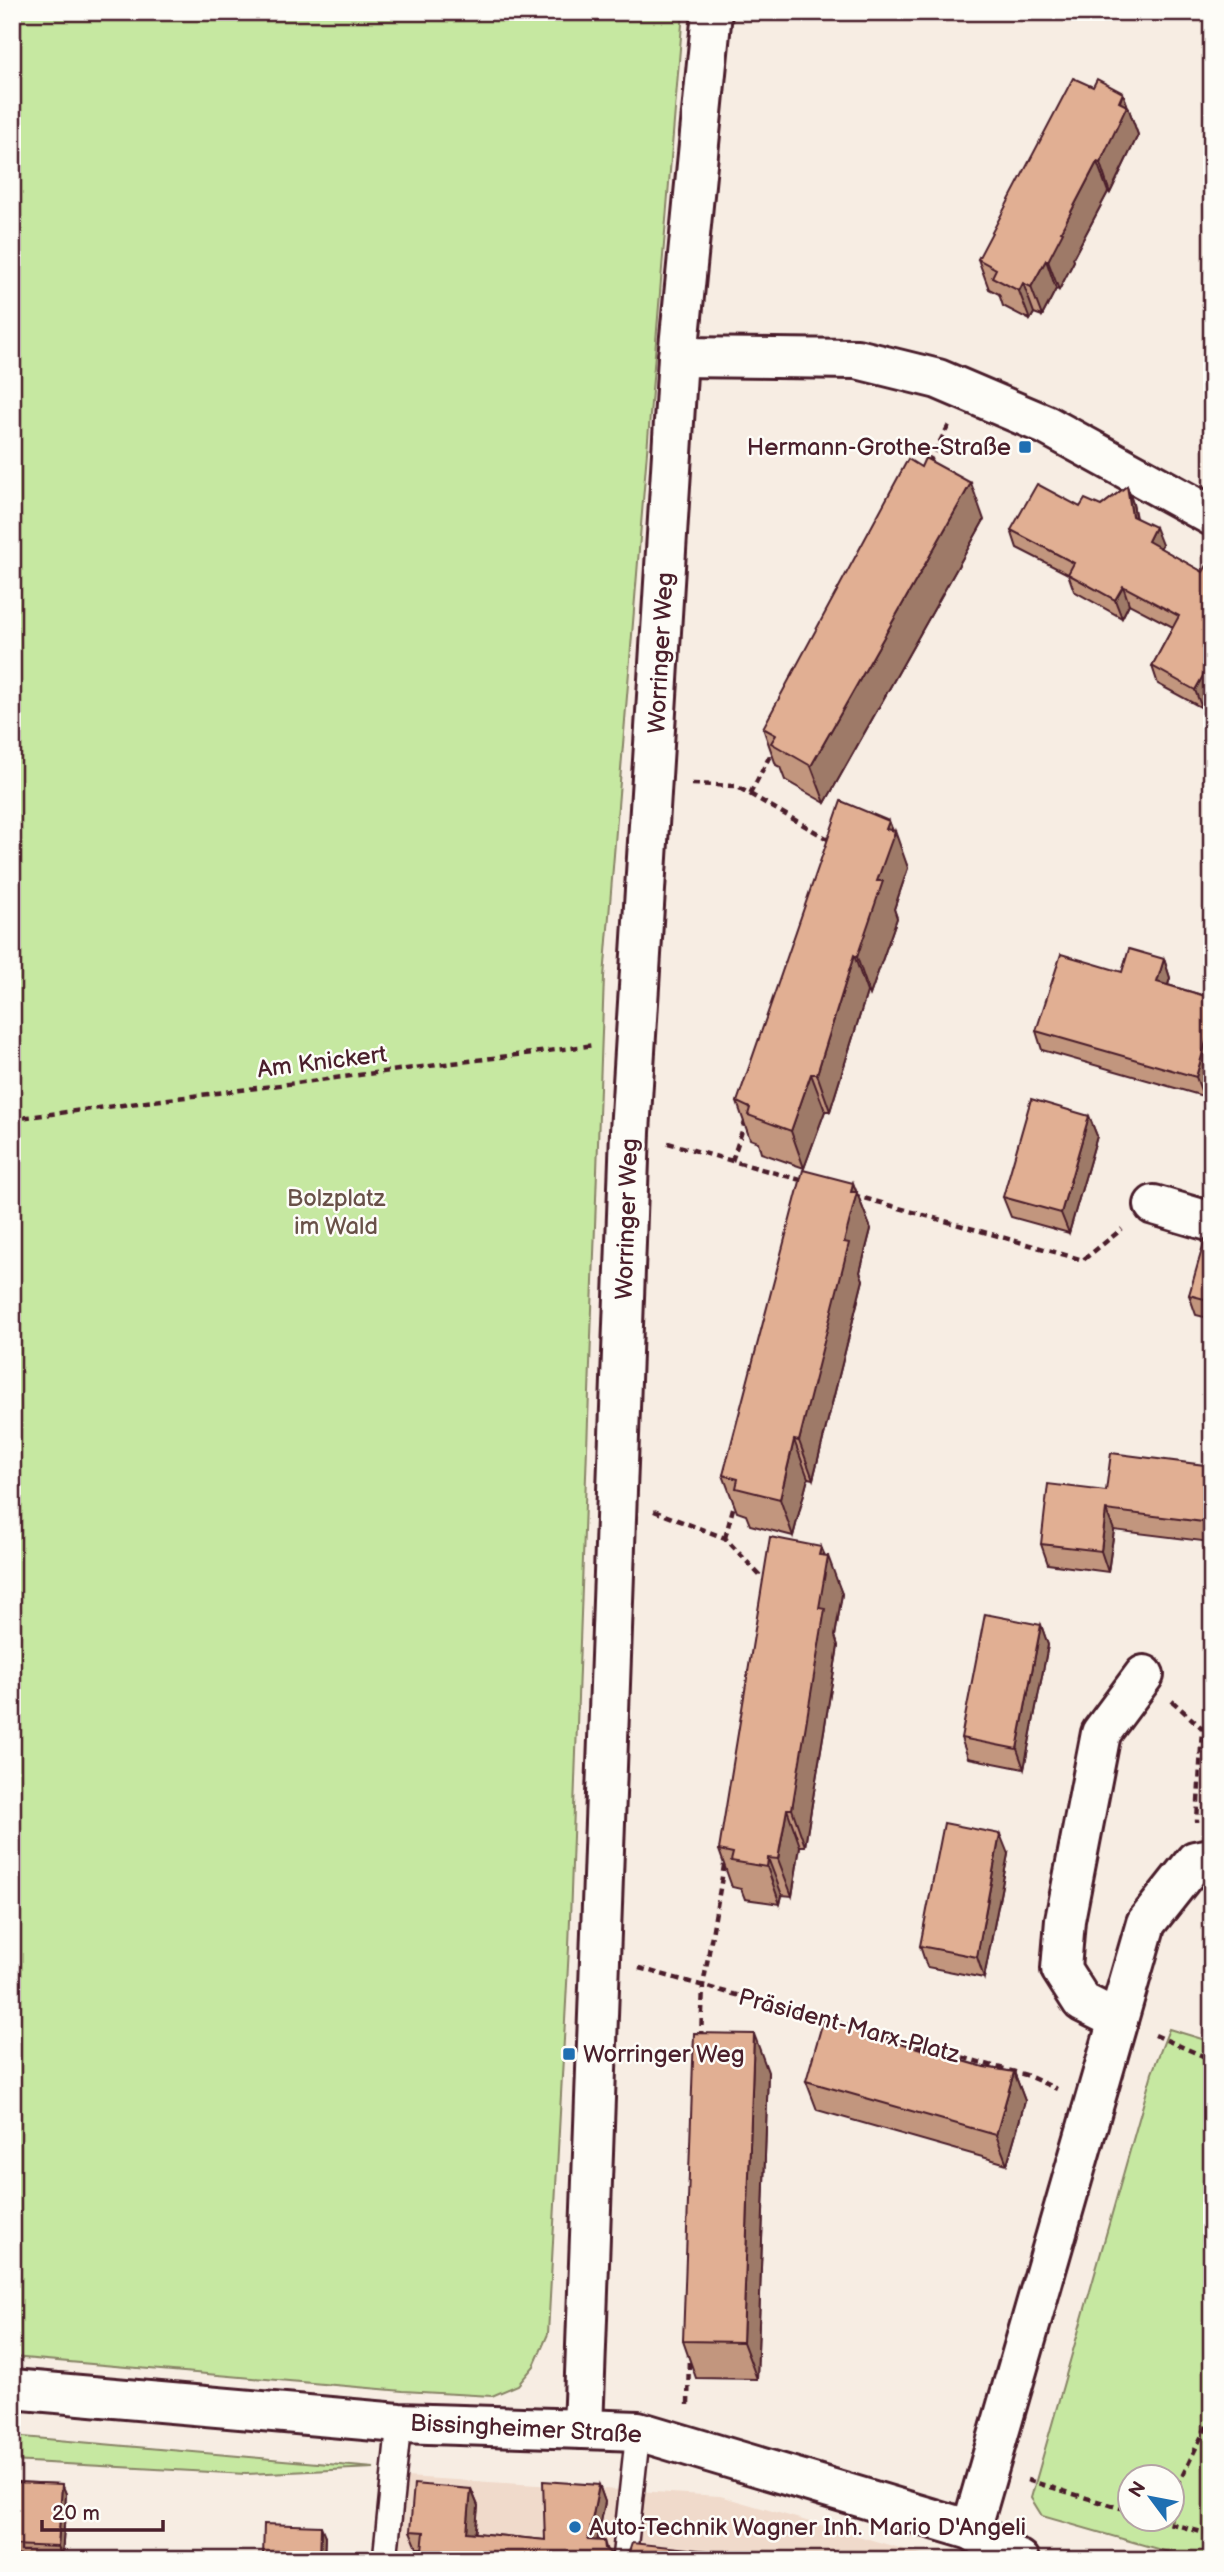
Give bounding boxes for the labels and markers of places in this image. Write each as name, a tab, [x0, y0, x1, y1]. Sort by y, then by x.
place label: Hermann-Grothe-Straße	[747, 433, 1011, 462]
marker: Hermann-Grothe-Straße	[1017, 439, 1033, 455]
place label: Worringer Weg	[583, 2040, 745, 2069]
marker: Worringer Weg	[561, 2046, 577, 2062]
place label: Auto-Technik Wagner Inh. Mario D'Angeli	[589, 2513, 1026, 2542]
marker: Auto-Technik Wagner Inh. Mario D'Angeli	[567, 2519, 583, 2535]

